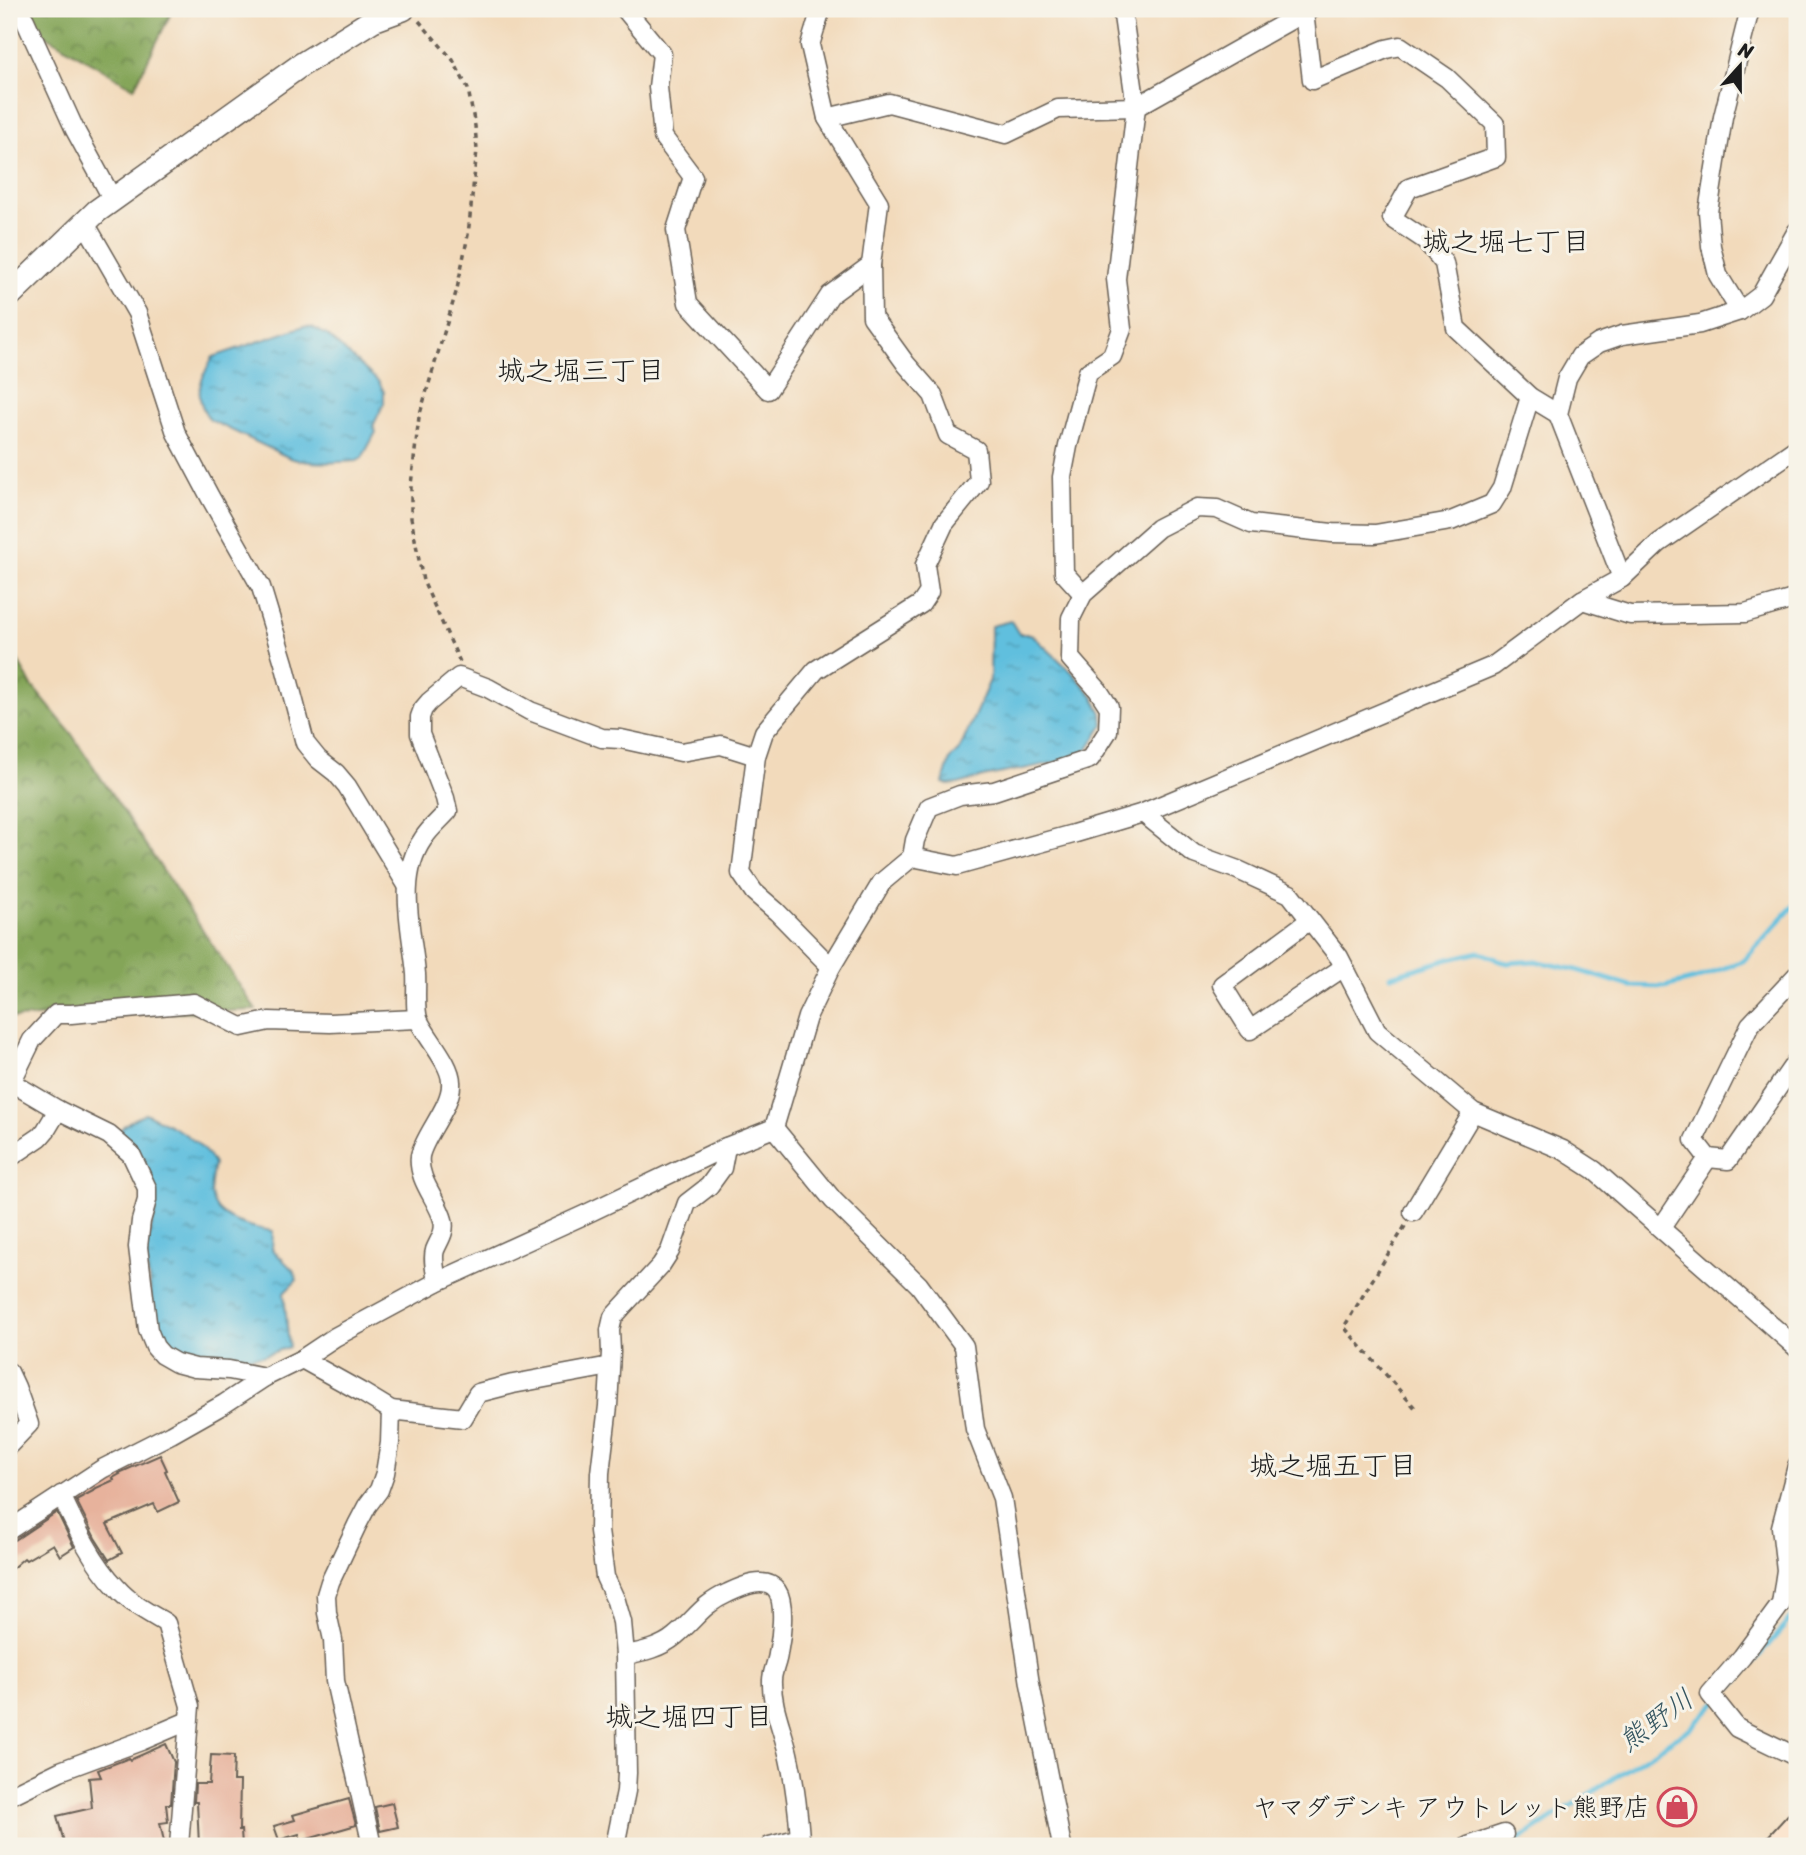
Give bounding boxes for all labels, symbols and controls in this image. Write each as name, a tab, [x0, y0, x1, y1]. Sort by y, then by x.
north arrow	[1704, 32, 1774, 102]
text: N	[1733, 32, 1759, 69]
district label: 城之堀七丁目	[1422, 217, 1590, 266]
district label: 城之堀三丁目	[497, 346, 665, 395]
district label: 城之堀五丁目	[1249, 1441, 1417, 1490]
water label: 熊野川	[1608, 1675, 1704, 1765]
district label: 城之堀四丁目	[605, 1692, 773, 1741]
place label: ヤマダデンキ アウトレット熊野店	[1252, 1784, 1650, 1830]
shop icon: ヤマダデンキ アウトレット熊野店	[1656, 1786, 1698, 1828]

